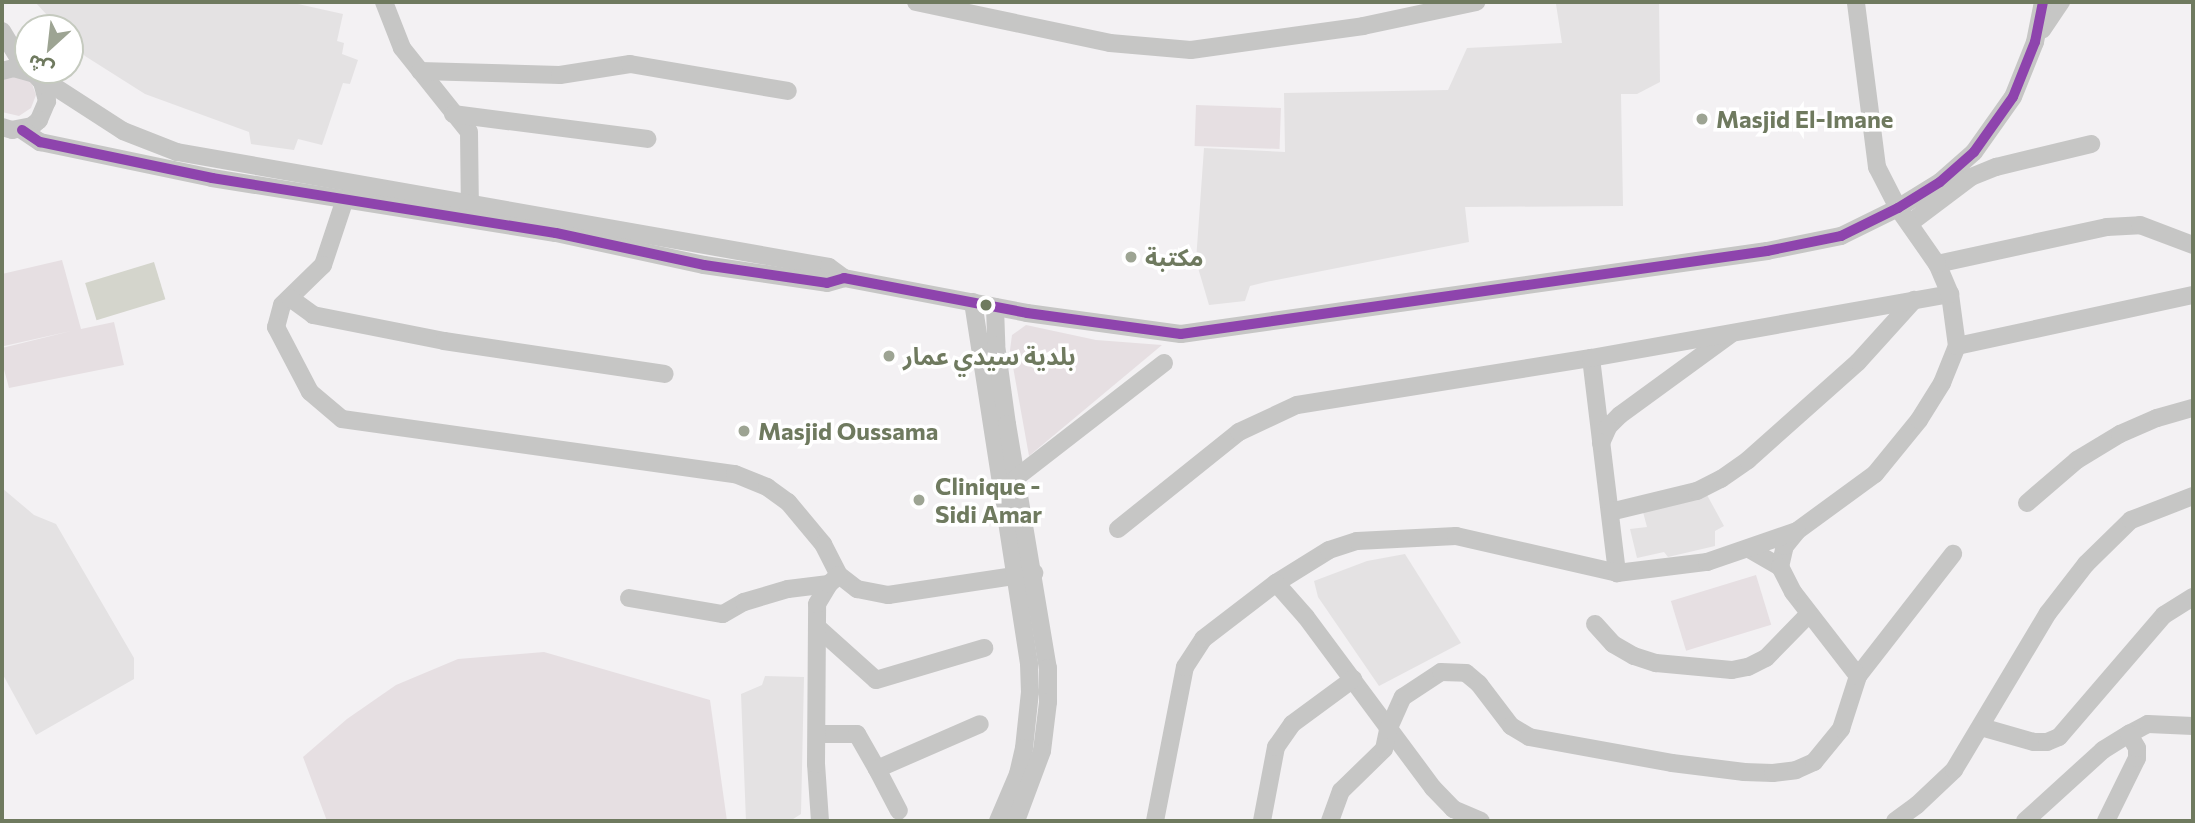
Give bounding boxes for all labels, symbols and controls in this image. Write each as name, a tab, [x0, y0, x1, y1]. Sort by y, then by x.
north arrow	[14, 14, 84, 84]
text: ش	[23, 50, 57, 83]
place label: Masjid El-Imane	[1716, 105, 1893, 133]
marker: Masjid El-Imane	[1694, 111, 1710, 127]
place label: مكتبة	[1145, 243, 1204, 271]
marker: مكتبة	[1123, 249, 1139, 265]
unlabelled marker	[979, 298, 993, 312]
place label: بلدية سيدي عمار	[903, 342, 1076, 370]
marker: بلدية سيدي عمار	[881, 348, 897, 364]
place label: Masjid Oussama	[758, 417, 938, 445]
marker: Masjid Oussama	[736, 423, 752, 439]
place label: Clinique - Sidi Amar	[935, 472, 1042, 528]
marker: Clinique - Sidi Amar	[909, 490, 929, 510]

